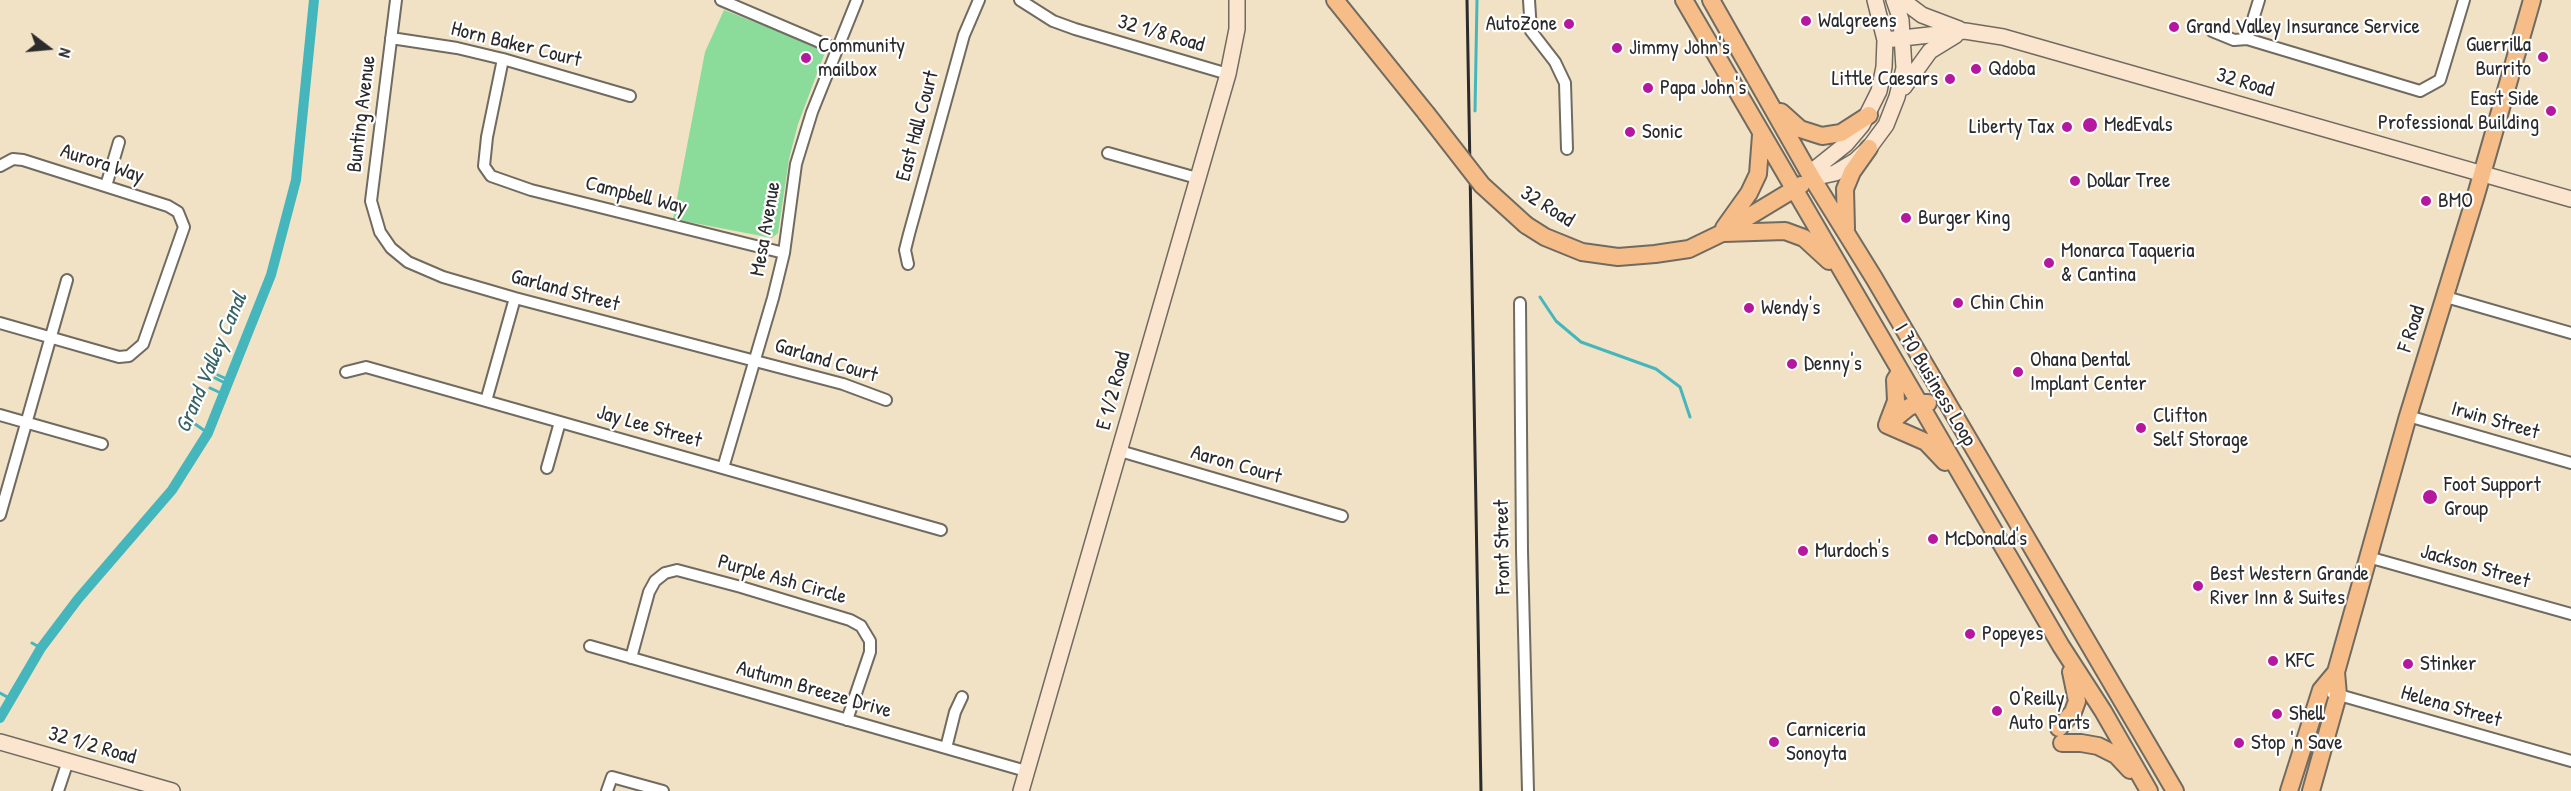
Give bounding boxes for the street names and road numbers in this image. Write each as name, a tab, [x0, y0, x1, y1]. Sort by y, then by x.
street label: 32 1/8 Road	[1115, 10, 1207, 58]
street label: Horn Baker Court	[448, 17, 584, 73]
street label: Bunting Avenue	[342, 54, 382, 174]
street label: 32 Road	[2213, 63, 2277, 103]
street label: East Hall Court	[891, 68, 945, 184]
street label: Aurora Way	[57, 139, 147, 189]
street label: Campbell Way	[583, 171, 689, 221]
street label: Mesa Avenue	[745, 180, 787, 278]
street label: 32 Road	[1516, 181, 1578, 233]
street label: Garland Street	[508, 264, 622, 318]
street label: F Road	[2393, 303, 2431, 355]
street label: I 70 Business Loop	[1888, 319, 1982, 451]
street label: Garland Court	[771, 333, 881, 389]
street label: E 1/2 Road	[1092, 349, 1136, 433]
street label: Irwin Street	[2448, 396, 2542, 446]
street label: Jay Lee Street	[594, 400, 704, 454]
street label: Aaron Court	[1188, 440, 1284, 490]
street label: Front Street	[1490, 499, 1516, 595]
street label: Jackson Street	[2417, 539, 2533, 595]
street label: Purple Ash Circle	[715, 550, 849, 610]
street label: Autumn Breeze Drive	[734, 656, 894, 724]
street label: Helena Street	[2398, 681, 2504, 733]
street label: 32 1/2 Road	[45, 722, 139, 770]

